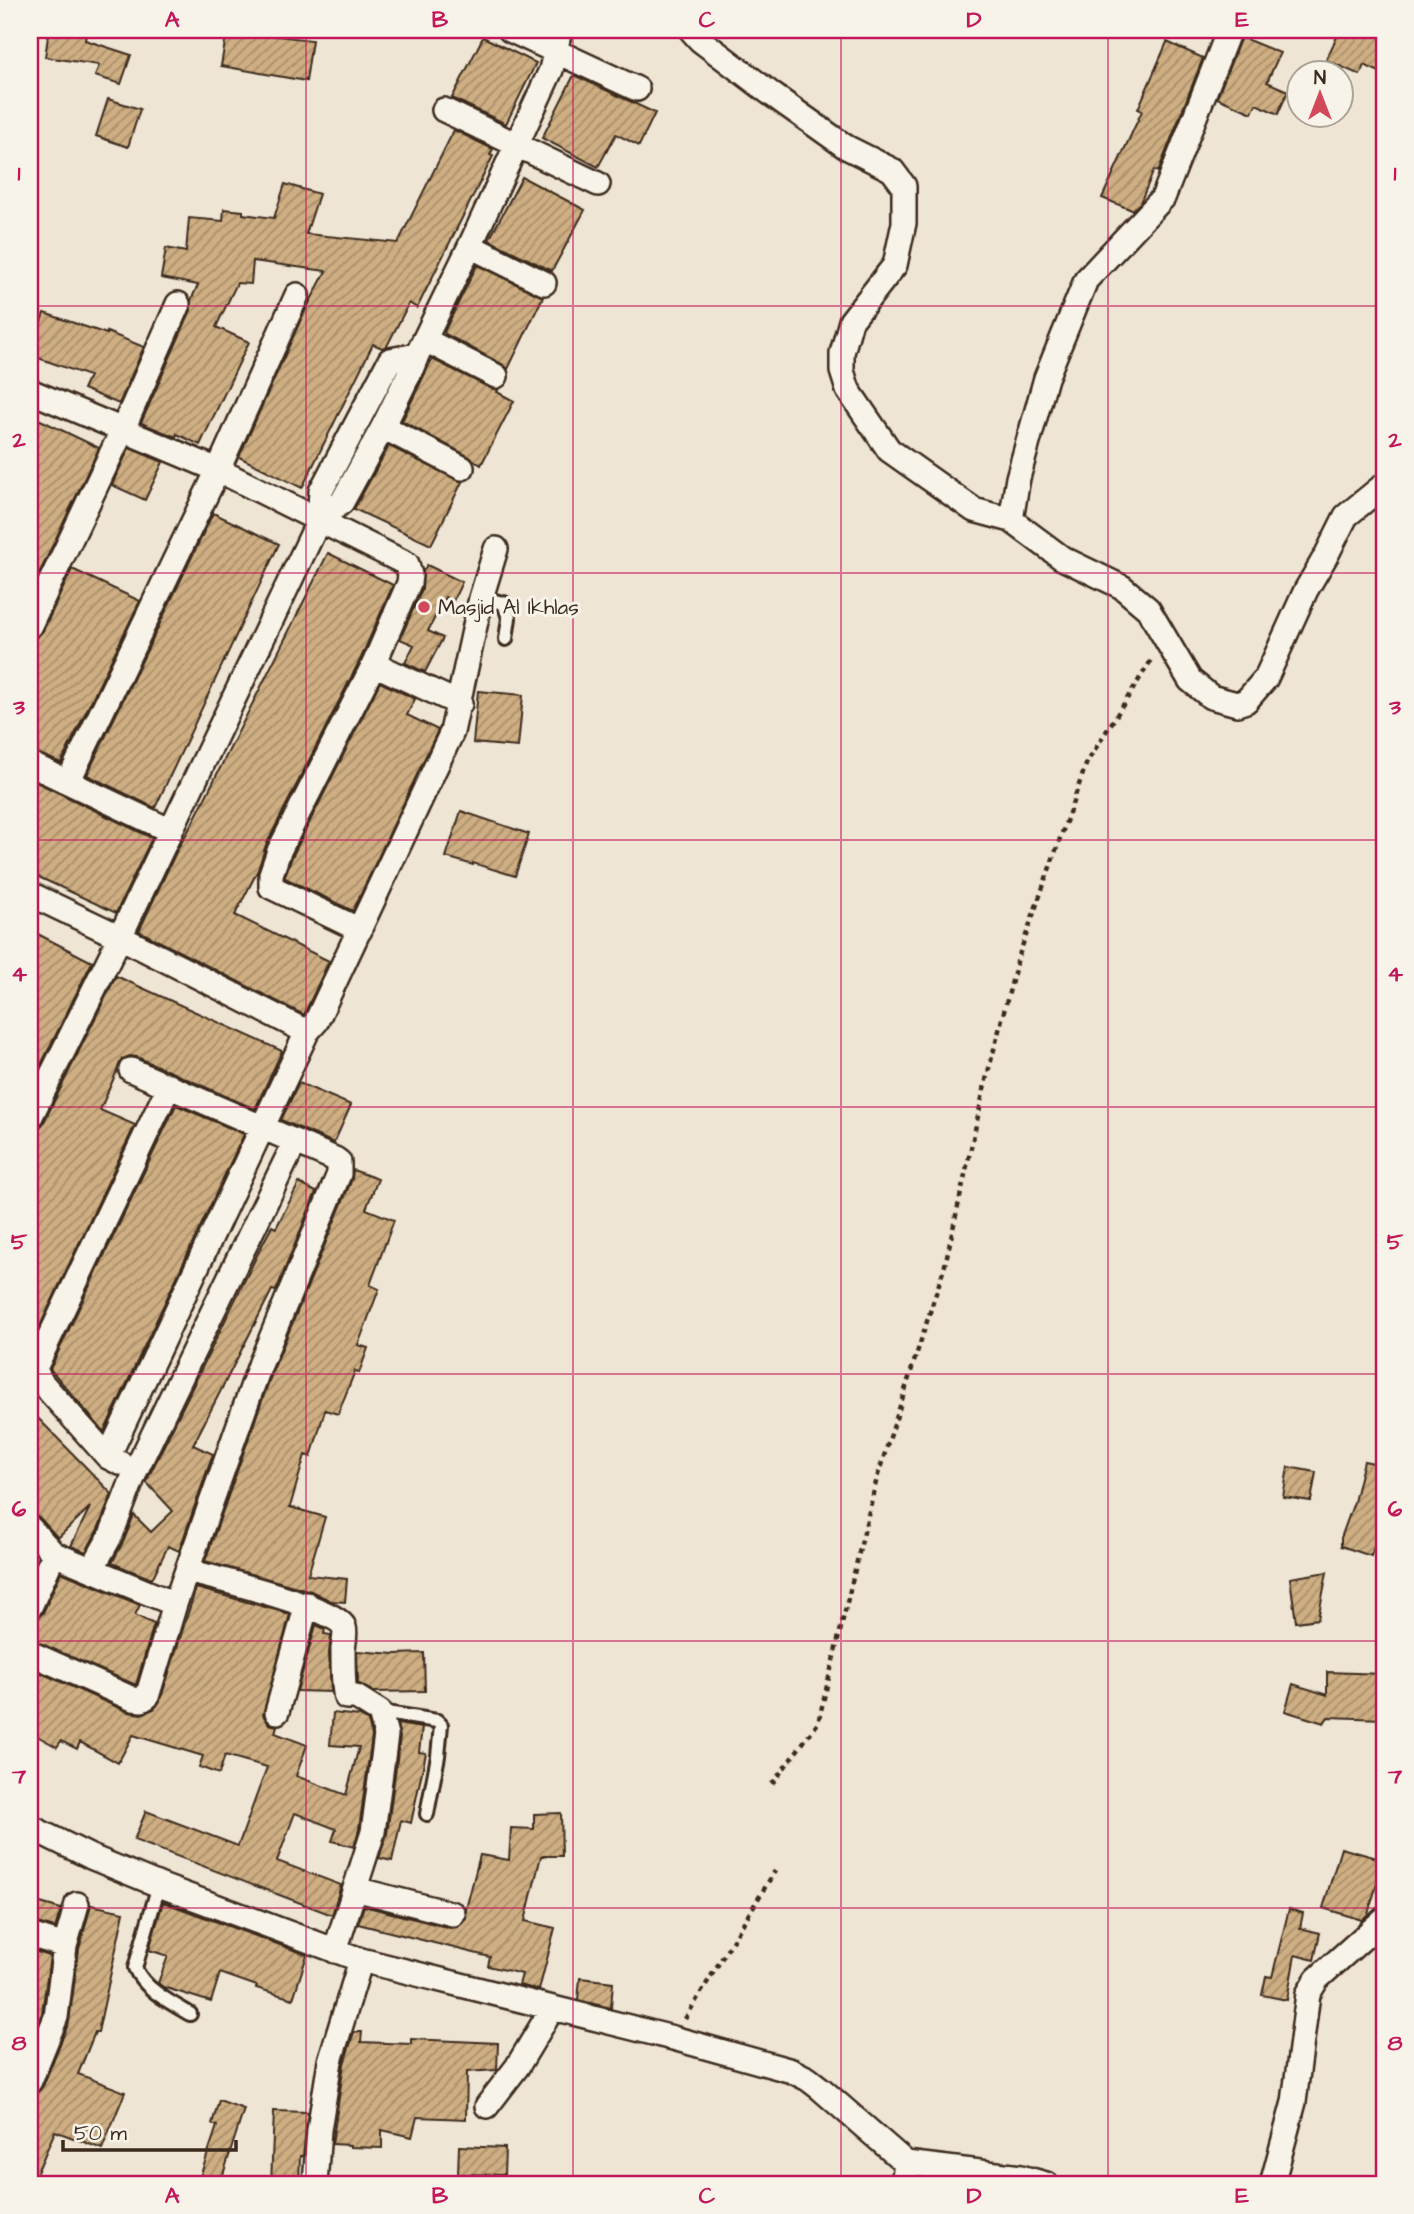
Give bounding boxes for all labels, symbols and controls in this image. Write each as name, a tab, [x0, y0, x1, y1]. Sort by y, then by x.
text: A	[165, 4, 180, 36]
text: B	[432, 4, 449, 36]
text: C	[699, 4, 716, 36]
text: D	[967, 4, 982, 36]
text: E	[1235, 4, 1249, 36]
north arrow	[1284, 60, 1354, 130]
text: N	[1314, 65, 1326, 92]
text: 1	[18, 157, 21, 189]
text: 1	[1394, 157, 1397, 189]
text: 2	[11, 424, 26, 456]
text: 2	[1387, 424, 1402, 456]
place label: Masjid Al Ikhlas	[438, 593, 579, 622]
marker: Masjid Al Ikhlas	[416, 599, 432, 615]
text: 3	[12, 691, 25, 723]
text: 3	[1388, 691, 1401, 723]
text: 4	[11, 958, 27, 990]
text: 4	[1387, 958, 1403, 990]
text: 5	[11, 1226, 28, 1258]
text: 5	[1387, 1226, 1404, 1258]
text: 6	[12, 1493, 27, 1525]
text: 6	[1388, 1493, 1403, 1525]
text: 7	[11, 1760, 27, 1792]
text: 7	[1387, 1760, 1403, 1792]
text: 8	[12, 2027, 27, 2059]
text: 8	[1388, 2027, 1403, 2059]
scale bar	[63, 2109, 236, 2153]
text: 50 m	[74, 2119, 128, 2148]
text: A	[165, 2180, 180, 2212]
text: B	[432, 2180, 449, 2212]
text: C	[699, 2180, 716, 2212]
text: D	[967, 2180, 982, 2212]
text: E	[1235, 2180, 1249, 2212]

